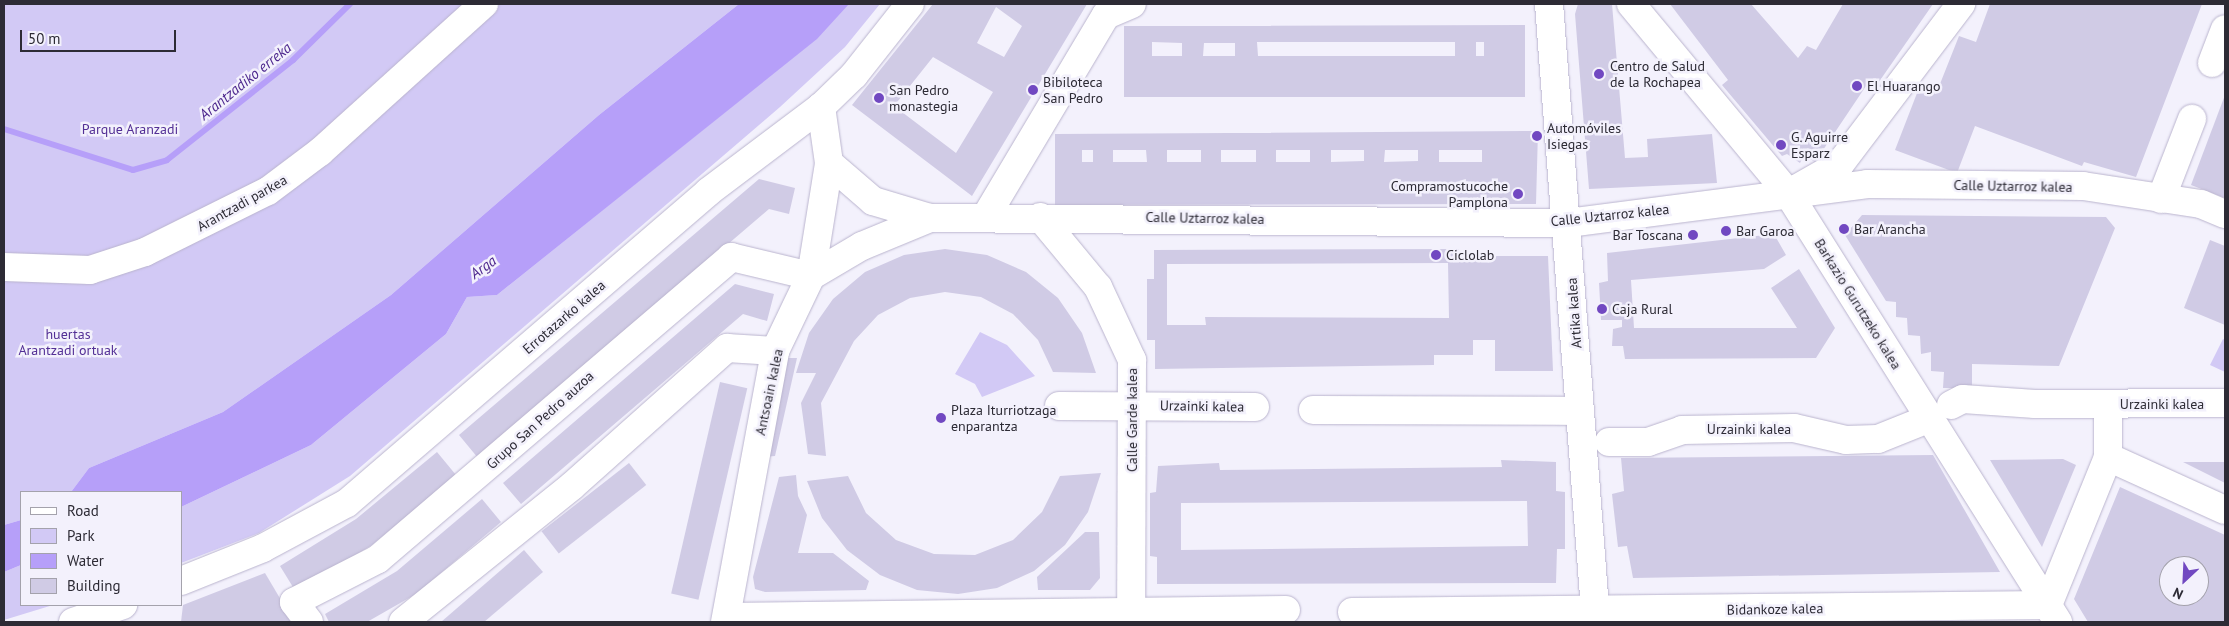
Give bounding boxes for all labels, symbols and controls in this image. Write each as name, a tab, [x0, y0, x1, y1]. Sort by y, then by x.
scale bar	[22, 20, 179, 52]
text: 50 m	[28, 29, 61, 48]
water label: Arantzadiko erreka	[195, 38, 295, 124]
place label: Centro de Salud de la Rochapea	[1610, 58, 1705, 90]
marker: Centro de Salud de la Rochapea	[1592, 67, 1606, 81]
place label: Bibiloteca San Pedro	[1043, 74, 1103, 106]
place label: El Huarango	[1867, 78, 1941, 94]
marker: El Huarango	[1851, 80, 1863, 92]
place label: San Pedro monastegia	[889, 82, 958, 114]
marker: Bibiloteca San Pedro	[1027, 84, 1039, 96]
marker: San Pedro monastegia	[873, 92, 885, 104]
place label: Automóviles Isiegas	[1547, 120, 1621, 152]
park label: Parque Aranzadi	[82, 121, 178, 137]
place label: G. Aguirre Esparz	[1791, 129, 1850, 162]
marker: Automóviles Isiegas	[1531, 130, 1543, 142]
marker: G. Aguirre Esparz	[1775, 139, 1787, 151]
street label: Arantzadi parkea	[194, 171, 290, 235]
street label: Calle Uztarroz kalea	[1953, 177, 2073, 195]
place label: Compramostucoche Pamplona	[1391, 178, 1508, 210]
marker: Compramostucoche Pamplona	[1512, 188, 1524, 200]
street label: Calle Uztarroz kalea	[1550, 200, 1670, 230]
street label: Calle Uztarroz kalea	[1145, 209, 1265, 227]
place label: Bar Arancha	[1854, 221, 1926, 237]
place label: Bar Garoa	[1736, 223, 1794, 239]
marker: Bar Arancha	[1838, 223, 1850, 235]
marker: Bar Garoa	[1720, 225, 1732, 237]
place label: Bar Toscana	[1612, 227, 1683, 243]
marker: Bar Toscana	[1687, 229, 1699, 241]
street label: Barkazio Gurutzeko kalea	[1811, 236, 1905, 372]
place label: Ciclolab	[1446, 247, 1494, 263]
marker: Ciclolab	[1430, 249, 1442, 261]
water label: Arga	[466, 251, 500, 283]
street label: Errotazarko kalea	[519, 277, 609, 357]
street label: Artika kalea	[1563, 277, 1585, 349]
place label: Caja Rural	[1612, 301, 1673, 317]
marker: Caja Rural	[1596, 303, 1608, 315]
park label: huertas Arantzadi ortuak	[18, 326, 118, 358]
street label: Antsoain kalea	[752, 347, 786, 437]
street label: Grupo San Pedro auzoa	[483, 367, 597, 473]
street label: Calle Garde kalea	[1124, 368, 1140, 472]
street label: Urzainki kalea	[2120, 396, 2204, 412]
street label: Urzainki kalea	[1160, 397, 1244, 415]
place label: Plaza Iturriotzaga enparantza	[951, 402, 1056, 434]
marker: Plaza Iturriotzaga enparantza	[935, 412, 947, 424]
street label: Urzainki kalea	[1707, 421, 1791, 437]
legend	[20, 491, 182, 606]
text: Road	[67, 501, 99, 520]
text: Park	[67, 526, 95, 545]
text: Water	[67, 551, 104, 570]
north arrow	[2159, 556, 2209, 606]
text: Building	[67, 576, 121, 595]
text: N	[2170, 584, 2186, 604]
street label: Bidankoze kalea	[1727, 600, 1823, 618]

